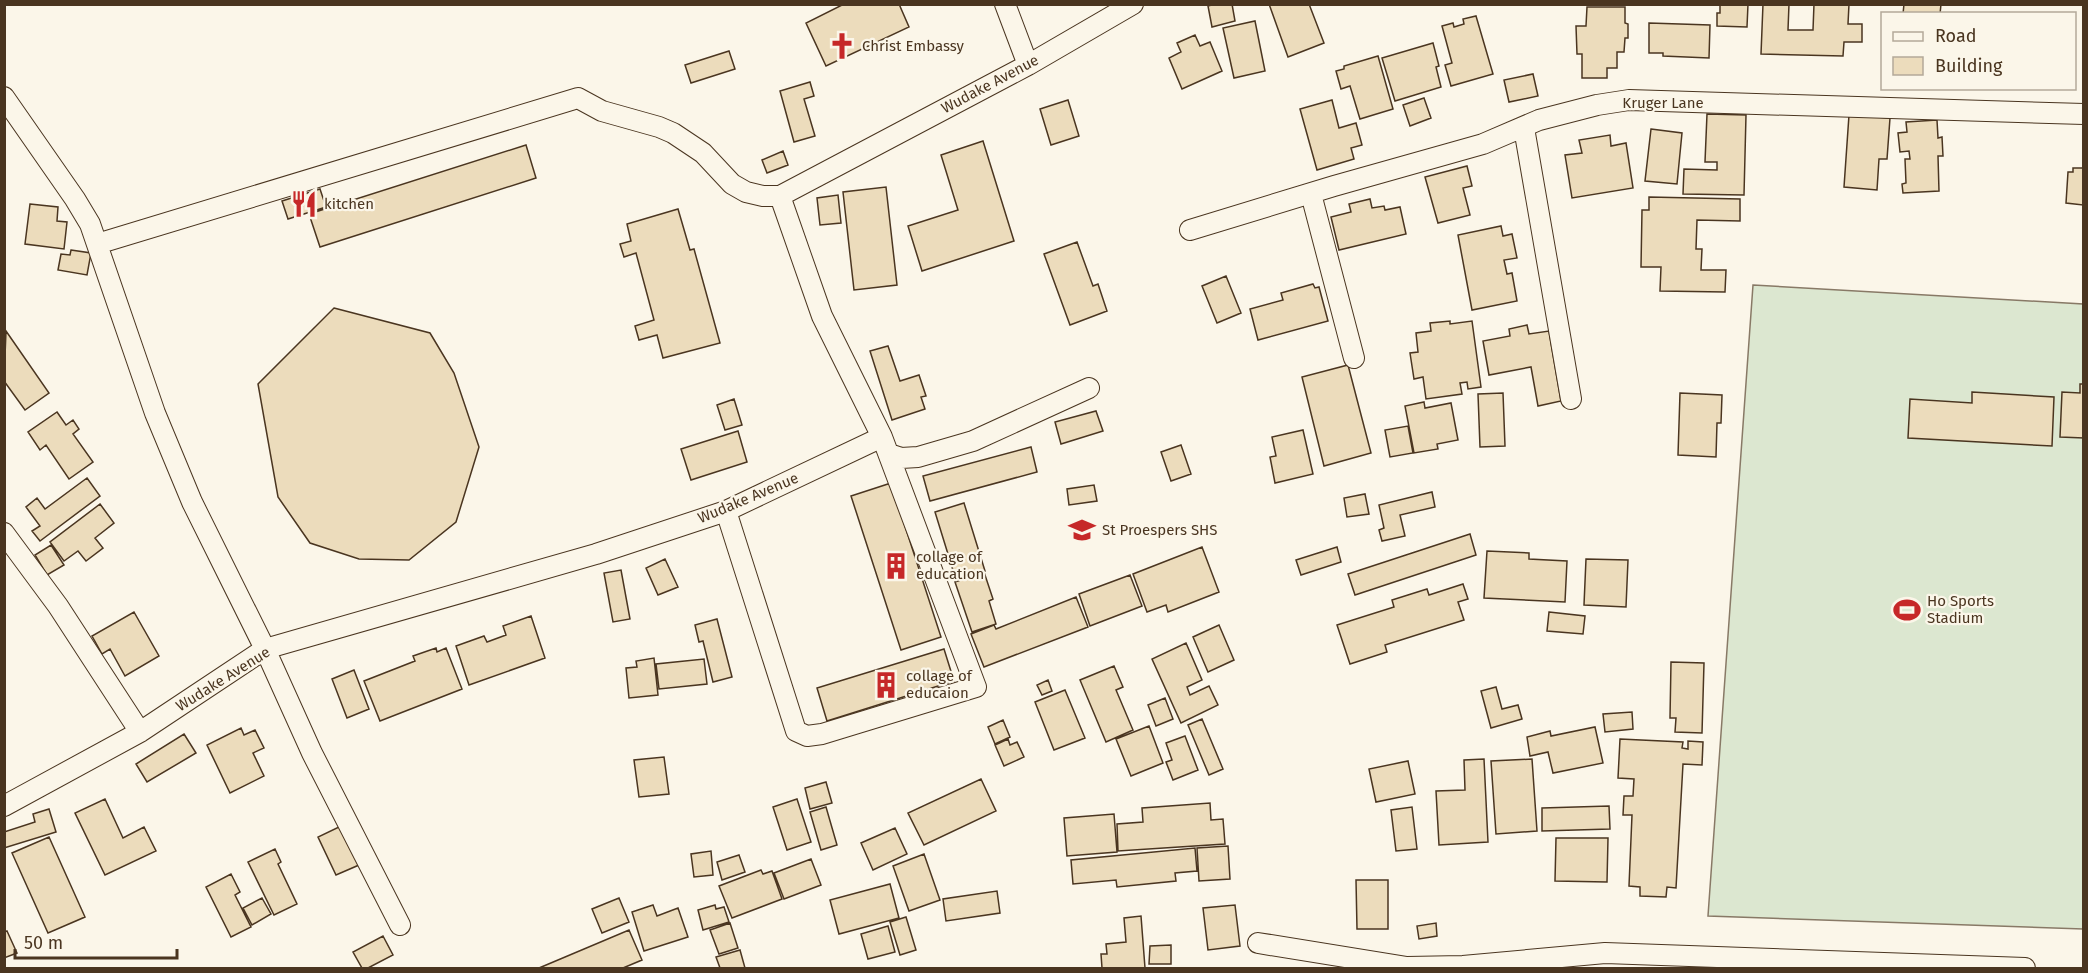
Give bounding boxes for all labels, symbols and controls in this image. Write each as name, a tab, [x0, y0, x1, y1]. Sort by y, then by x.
legend	[1881, 12, 2076, 90]
text: Road	[1935, 25, 1977, 47]
church icon: Christ Embassy	[827, 31, 857, 61]
place label: Christ Embassy	[862, 37, 965, 55]
street label: Wudake Avenue	[938, 51, 1042, 117]
text: Building	[1935, 55, 2003, 77]
street label: Kruger Lane	[1622, 94, 1704, 112]
restaurant icon: kitchen	[289, 189, 319, 219]
place label: kitchen	[324, 195, 374, 213]
street label: Wudake Avenue	[695, 469, 801, 527]
school or university icon: St Proespers SHS	[1067, 515, 1097, 545]
place label: St Proespers SHS	[1102, 521, 1217, 539]
place label: collage of education	[916, 548, 984, 583]
building icon: collage of education	[881, 551, 911, 581]
place label: Ho Sports Stadium	[1927, 592, 1994, 627]
sports icon: Ho Sports Stadium	[1892, 595, 1922, 625]
street label: Wudake Avenue	[173, 643, 273, 715]
place label: collage of educaion	[906, 667, 973, 702]
building icon: collage of educaion	[871, 670, 901, 700]
scale bar	[15, 922, 177, 960]
text: 50 m	[24, 932, 63, 954]

